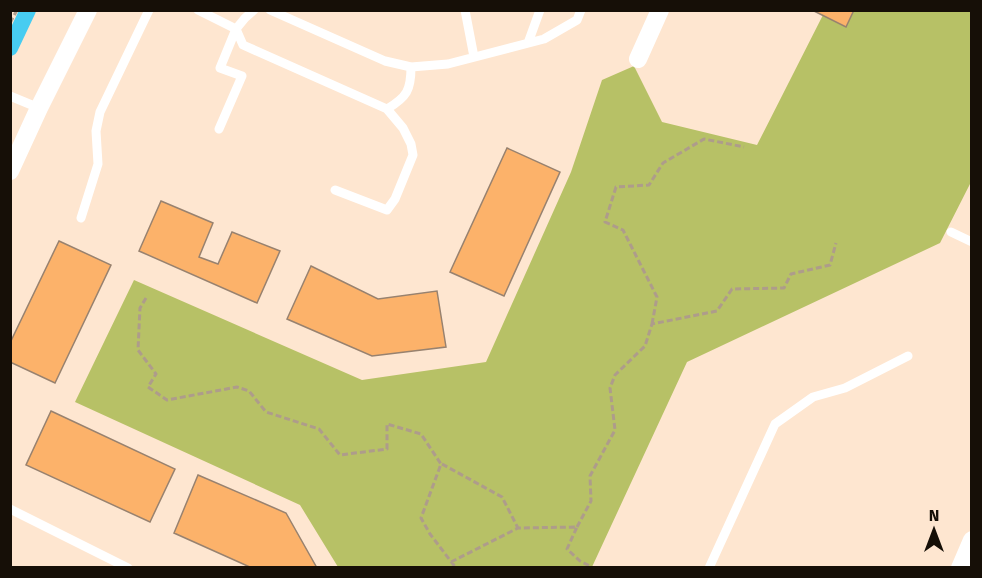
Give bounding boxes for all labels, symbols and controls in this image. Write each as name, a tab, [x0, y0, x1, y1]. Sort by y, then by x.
north arrow	[904, 500, 964, 560]
text: N	[929, 506, 939, 525]

